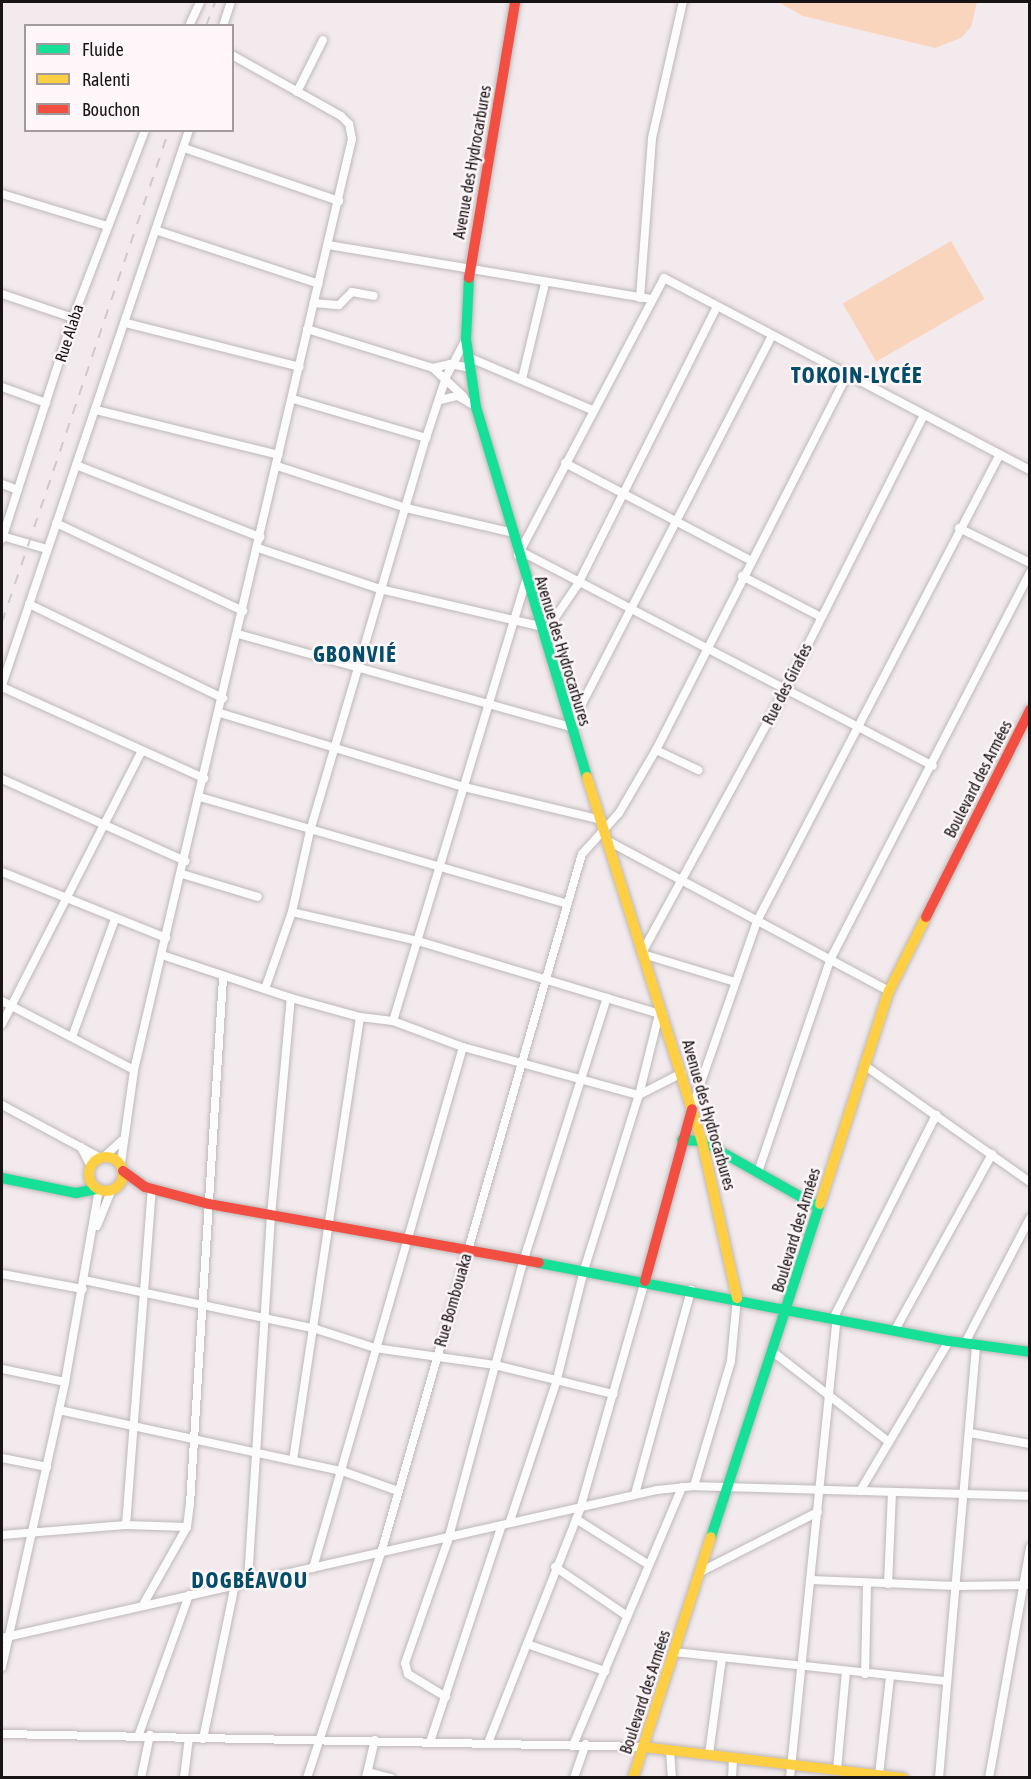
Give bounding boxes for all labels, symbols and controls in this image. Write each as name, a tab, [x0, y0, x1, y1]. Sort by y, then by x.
legend	[24, 24, 234, 132]
text: Fluide	[82, 39, 124, 60]
text: Ralenti	[82, 69, 130, 90]
street label: Avenue des Hydrocarbures	[449, 84, 495, 240]
text: Bouchon	[82, 99, 140, 120]
street label: Rue Alaba	[51, 302, 87, 364]
district label: TOKOIN-LYCÉE	[791, 363, 923, 389]
street label: Avenue des Hydrocarbures	[531, 574, 595, 728]
street label: Rue des Girafes	[758, 640, 816, 728]
district label: GBONVIÉ	[313, 642, 397, 668]
street label: Boulevard des Armées	[940, 717, 1016, 841]
street label: Avenue des Hydrocarbures	[678, 1037, 740, 1193]
street label: Boulevard des Armées	[768, 1165, 824, 1295]
street label: Rue Bombouaka	[430, 1251, 476, 1349]
district label: DOGBÉAVOU	[192, 1568, 308, 1594]
street label: Boulevard des Armées	[616, 1628, 674, 1756]

